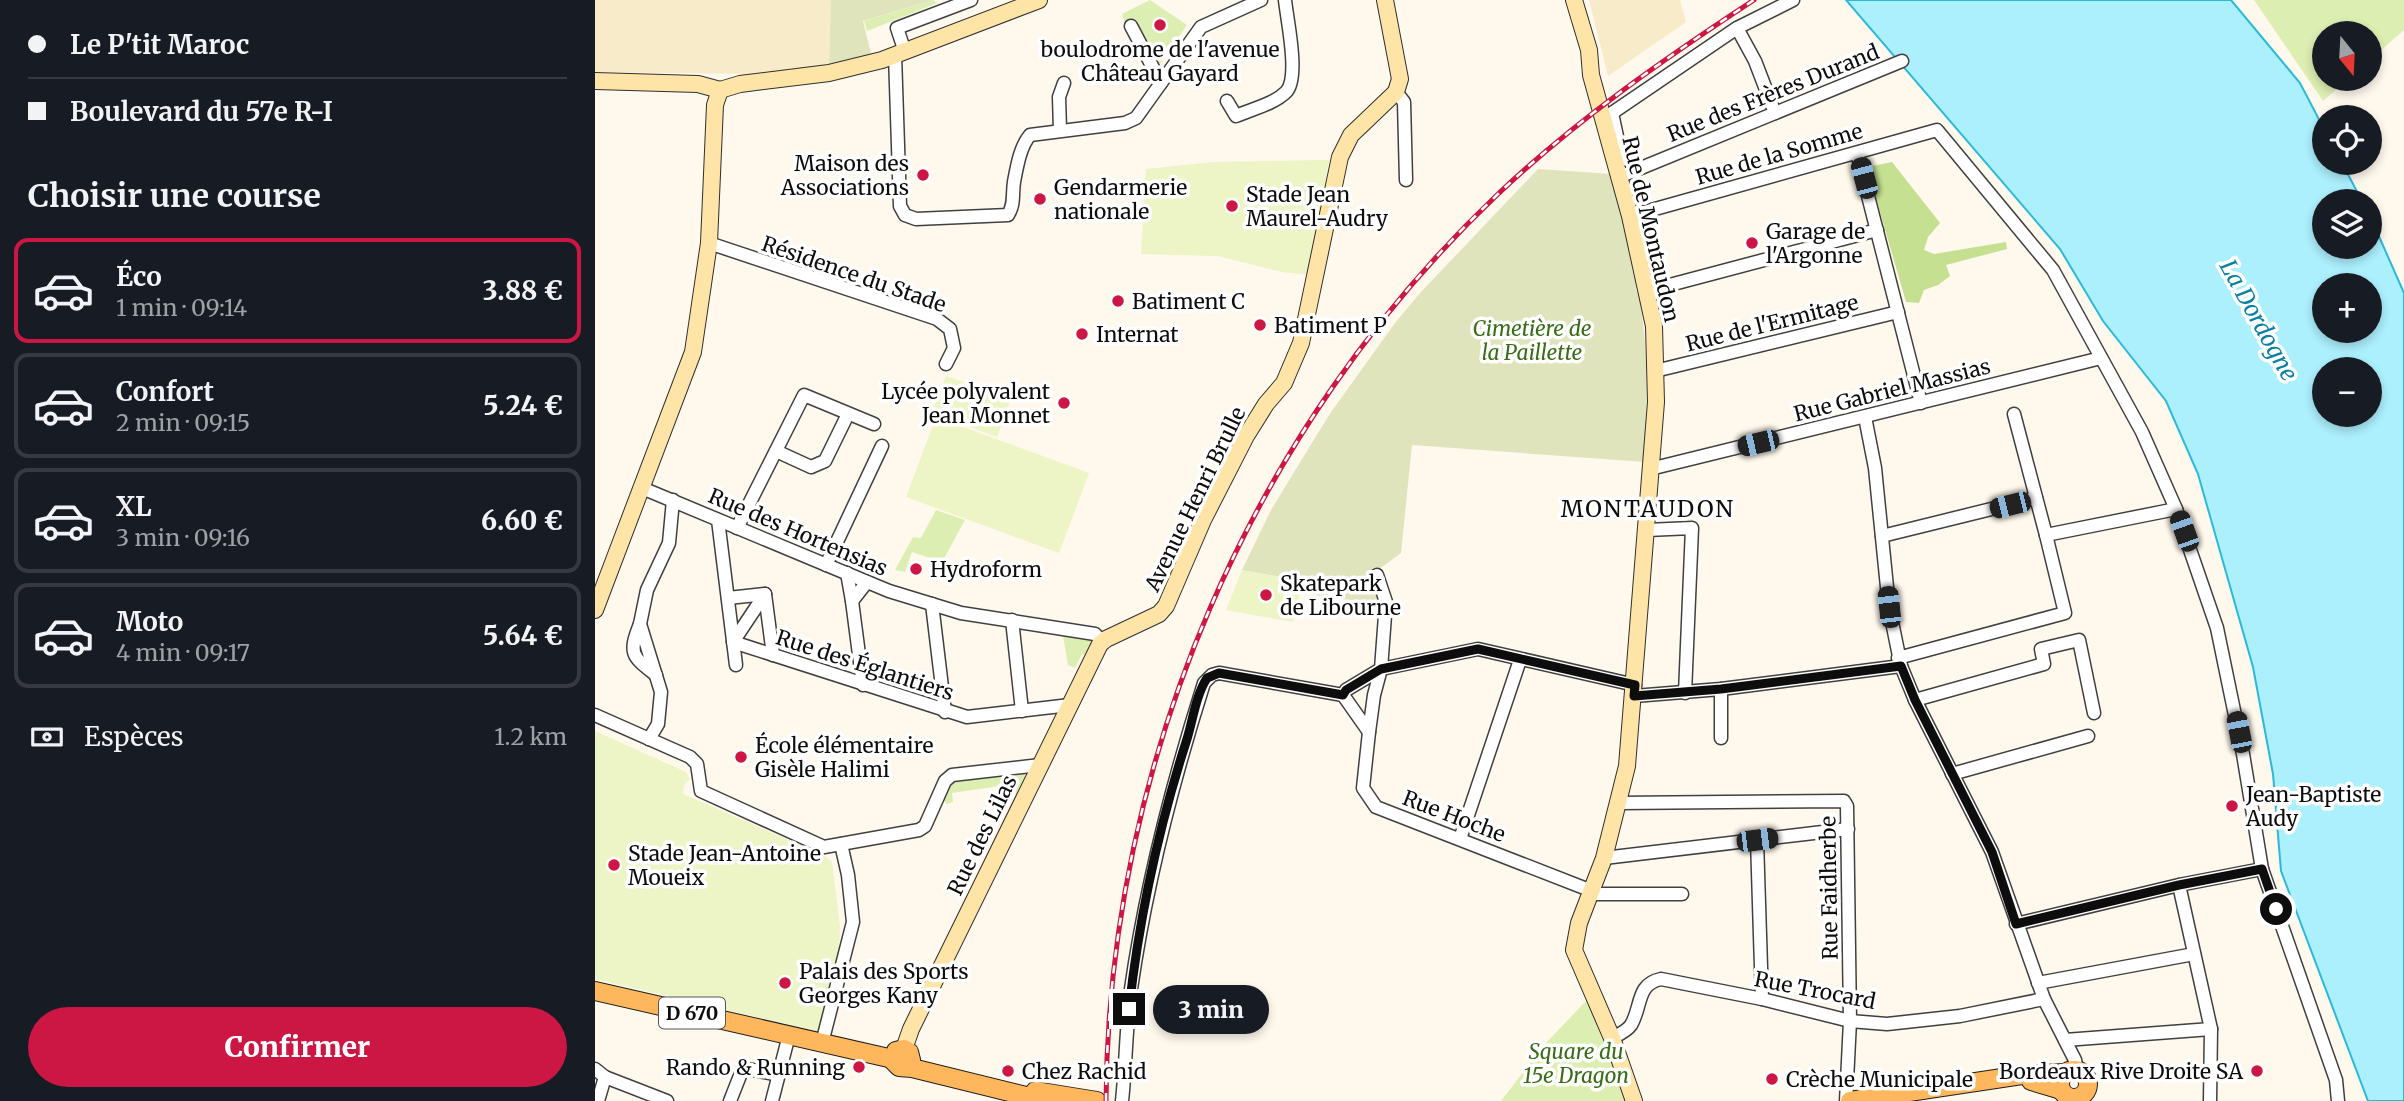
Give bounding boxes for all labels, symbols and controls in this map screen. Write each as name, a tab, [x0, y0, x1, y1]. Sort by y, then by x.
marker: boulodrome de l'avenue Château Gayard	[1152, 17, 1168, 33]
north arrow	[2312, 21, 2382, 91]
map controls	[2312, 21, 2382, 427]
text: Le P'tit Maroc	[70, 28, 249, 61]
place label: boulodrome de l'avenue Château Gayard	[1040, 36, 1280, 87]
street label: Rue des Frères Durand	[1663, 38, 1883, 148]
text: Boulevard du 57e R-I	[70, 95, 333, 128]
button: locate	[2312, 105, 2382, 175]
street label: Rue de la Somme	[1692, 117, 1866, 191]
street label: Rue de Montaudon	[1616, 133, 1686, 325]
place label: Maison des Associations	[780, 150, 909, 201]
car	[1849, 155, 1880, 201]
marker: Maison des Associations	[915, 167, 931, 183]
place label: Gendarmerie nationale	[1054, 174, 1187, 225]
text: Choisir une course	[28, 176, 321, 216]
place label: Stade Jean Maurel-Audry	[1246, 181, 1389, 232]
button: layers	[2312, 189, 2382, 259]
marker: Gendarmerie nationale	[1032, 191, 1048, 207]
marker: Stade Jean Maurel-Audry	[1224, 198, 1240, 214]
place label: Garage de l'Argonne	[1766, 218, 1865, 269]
street label: Résidence du Stade	[758, 230, 950, 318]
marker: Garage de l'Argonne	[1744, 235, 1760, 251]
water label: La Dordogne	[2214, 254, 2304, 386]
icon: car	[32, 259, 95, 322]
text: Éco	[116, 260, 162, 293]
button: +	[2312, 273, 2382, 343]
text: 3.88 €	[483, 274, 563, 307]
place label: Batiment C	[1132, 288, 1245, 315]
street label: Rue de l'Ermitage	[1683, 288, 1861, 358]
text: 1 min · 09:14	[116, 293, 247, 322]
marker: Batiment C	[1110, 293, 1126, 309]
place label: Batiment P	[1274, 312, 1387, 339]
park label: Cimetière de la Paillette	[1473, 315, 1591, 366]
marker: Batiment P	[1252, 317, 1268, 333]
place label: Internat	[1096, 321, 1179, 348]
marker: Internat	[1074, 326, 1090, 342]
street label: Rue Gabriel Massias	[1791, 352, 1993, 428]
button: −	[2312, 357, 2382, 427]
icon: car	[32, 374, 95, 437]
text: Confort	[116, 375, 214, 408]
place label: Lycée polyvalent Jean Monnet	[881, 378, 1050, 429]
text: 5.24 €	[483, 389, 563, 422]
marker: Lycée polyvalent Jean Monnet	[1056, 395, 1072, 411]
street label: Avenue Henri Brulle	[1138, 402, 1251, 597]
text: 2 min · 09:15	[116, 408, 250, 437]
car	[1736, 428, 1781, 458]
street label: Rue des Hortensias	[704, 482, 892, 582]
icon: car	[32, 489, 95, 552]
text: XL	[116, 490, 152, 523]
car	[1988, 490, 2033, 520]
district label: MONTAUDON	[1561, 494, 1735, 523]
text: 6.60 €	[481, 504, 563, 537]
car	[2167, 508, 2202, 554]
text: 3 min · 09:16	[116, 523, 250, 552]
place label: Hydroform	[930, 556, 1042, 583]
marker: Hydroform	[908, 561, 924, 577]
place label: Skatepark de Libourne	[1280, 570, 1401, 621]
car	[1877, 585, 1902, 629]
marker: Skatepark de Libourne	[1258, 587, 1274, 603]
icon: car	[32, 604, 95, 667]
text: Moto	[116, 605, 183, 638]
text: 5.64 €	[483, 619, 563, 652]
street label: Rue des Églantiers	[773, 623, 958, 706]
text: 4 min · 09:17	[116, 638, 250, 667]
car	[2225, 709, 2254, 755]
icon: cash	[28, 718, 66, 756]
text: Espèces	[84, 720, 184, 753]
text: 1.2 km	[494, 722, 567, 751]
place label: École élémentaire Gisèle Halimi	[755, 731, 934, 783]
marker: École élémentaire Gisèle Halimi	[733, 749, 749, 765]
street label: Rue des Lilas	[941, 770, 1023, 900]
place label: Jean-Baptiste Audy	[2245, 781, 2381, 832]
street label: Rue Hoche	[1399, 784, 1509, 848]
marker: Jean-Baptiste Audy	[2224, 798, 2240, 814]
street label: Rue Faidherbe	[1814, 816, 1844, 960]
car	[1735, 827, 1780, 853]
place label: Stade Jean-Antoine Moueix	[628, 840, 821, 891]
marker: Stade Jean-Antoine Moueix	[606, 857, 622, 873]
route start	[2260, 893, 2292, 925]
place label: Palais des Sports Georges Kany	[799, 958, 969, 1009]
street label: Rue Trocard	[1752, 965, 1878, 1015]
marker: Palais des Sports Georges Kany	[777, 975, 793, 991]
callout: 3 min	[1153, 984, 1269, 1034]
route end	[1113, 993, 1145, 1025]
text: 3 min	[1178, 995, 1244, 1024]
road number: D 670	[659, 998, 725, 1028]
button: Confirmer	[28, 1007, 567, 1087]
park label: Square du 15e Dragon	[1523, 1038, 1629, 1089]
place label: Rando & Running	[666, 1054, 845, 1081]
place label: Chez Rachid	[1022, 1058, 1147, 1085]
place label: Bordeaux Rive Droite SA	[1999, 1058, 2243, 1085]
marker: Rando & Running	[851, 1059, 867, 1075]
marker: Chez Rachid	[1000, 1063, 1016, 1079]
marker: Bordeaux Rive Droite SA	[2249, 1063, 2265, 1079]
place label: Crèche Municipale	[1786, 1066, 1973, 1093]
marker: Crèche Municipale	[1764, 1071, 1780, 1087]

